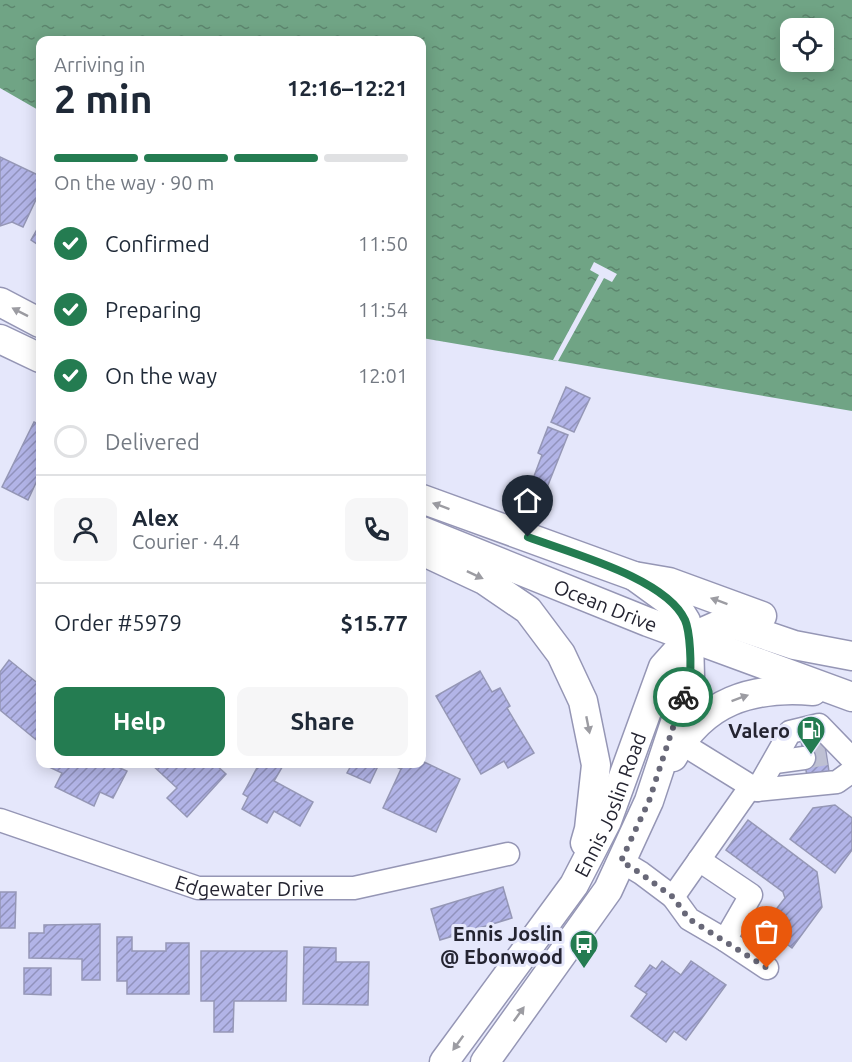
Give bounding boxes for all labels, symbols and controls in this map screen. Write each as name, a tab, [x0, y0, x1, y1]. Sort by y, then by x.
map controls	[780, 18, 834, 72]
button: locate	[780, 18, 834, 72]
text: Arriving in	[54, 53, 145, 76]
text: 12:16–12:21	[287, 75, 408, 100]
text: 2 min	[54, 77, 153, 120]
text: On the way · 90 m	[54, 171, 214, 194]
icon: check	[54, 227, 87, 260]
text: Confirmed	[105, 231, 210, 256]
text: 11:50	[358, 232, 408, 255]
icon: check	[54, 293, 87, 326]
text: Preparing	[105, 297, 202, 322]
text: 11:54	[358, 298, 408, 321]
one-way arrow	[12, 307, 29, 317]
icon: check	[54, 359, 87, 392]
text: On the way	[105, 363, 217, 388]
text: 12:01	[358, 364, 408, 387]
text: Delivered	[105, 429, 200, 454]
pin	[502, 475, 553, 537]
icon: home	[511, 484, 544, 517]
button: person	[54, 498, 117, 561]
button: phone	[345, 498, 408, 561]
one-way arrow	[432, 500, 450, 510]
text: Alex	[132, 505, 179, 530]
text: Courier · 4.4	[132, 530, 240, 553]
one-way arrow	[466, 571, 483, 580]
street label: Ocean Drive	[551, 574, 661, 636]
one-way arrow	[710, 595, 728, 605]
text: Order #5979	[54, 610, 182, 635]
text: $15.77	[341, 610, 408, 635]
courier	[653, 667, 713, 727]
icon: bike	[667, 681, 700, 714]
button: Help	[54, 687, 225, 756]
button: Share	[237, 687, 408, 756]
one-way arrow	[731, 693, 749, 702]
fuel station icon: Valero	[795, 714, 827, 756]
one-way arrow	[584, 716, 593, 735]
place label: Valero	[728, 719, 790, 742]
street label: Ennis Joslin Road	[569, 729, 650, 880]
street label: Edgewater Drive	[172, 870, 324, 900]
pin	[741, 906, 792, 968]
icon: bag	[750, 915, 783, 948]
place label: Ennis Joslin @ Ebonwood	[440, 922, 563, 968]
bus stop icon: Ennis Joslin @ Ebonwood	[568, 928, 600, 970]
one-way arrow	[513, 1007, 525, 1023]
one-way arrow	[452, 1035, 464, 1051]

